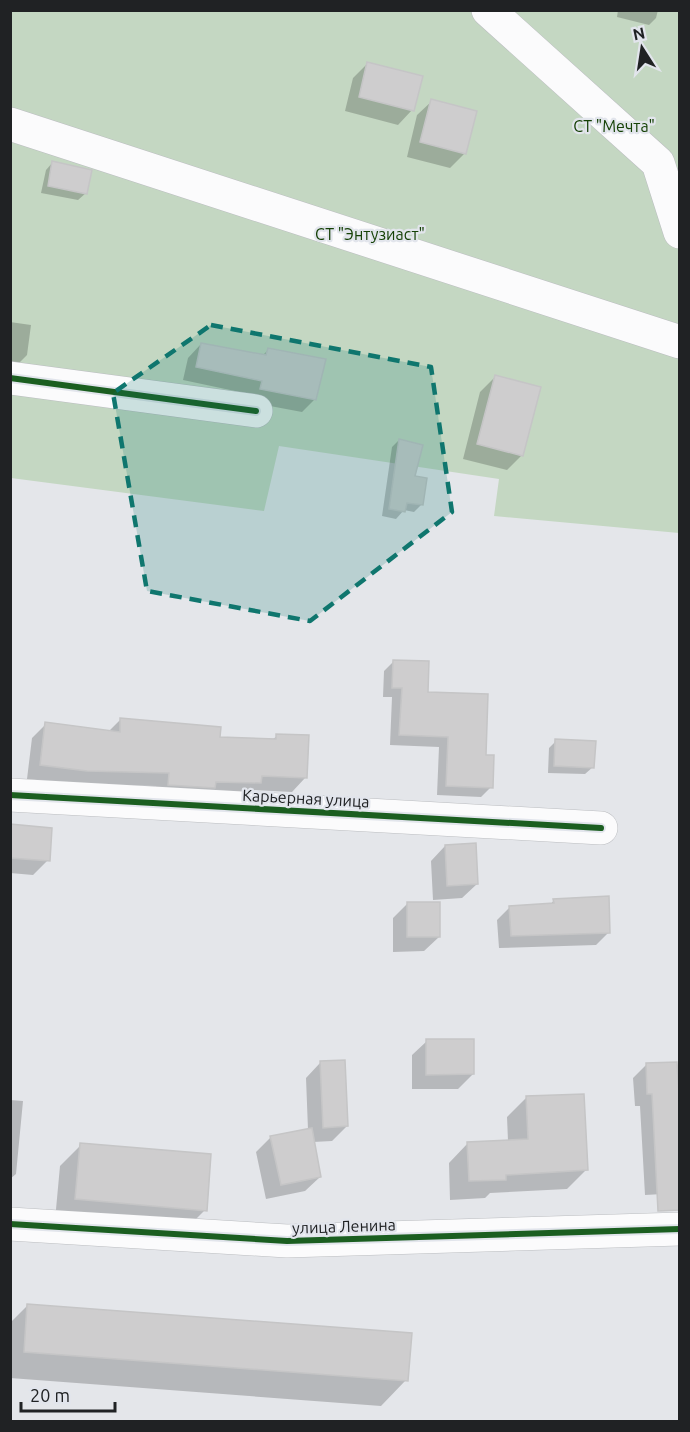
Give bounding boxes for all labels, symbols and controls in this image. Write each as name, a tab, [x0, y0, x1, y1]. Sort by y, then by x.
north arrow	[612, 18, 672, 78]
text: N	[631, 23, 647, 43]
park label: СТ "Мечта"	[573, 117, 655, 135]
park label: СТ "Энтузиаст"	[315, 225, 425, 243]
street label: Карьерная улица	[242, 786, 370, 810]
street label: улица Ленина	[292, 1215, 396, 1237]
scale bar	[21, 1375, 116, 1413]
text: 20 m	[30, 1385, 70, 1405]

